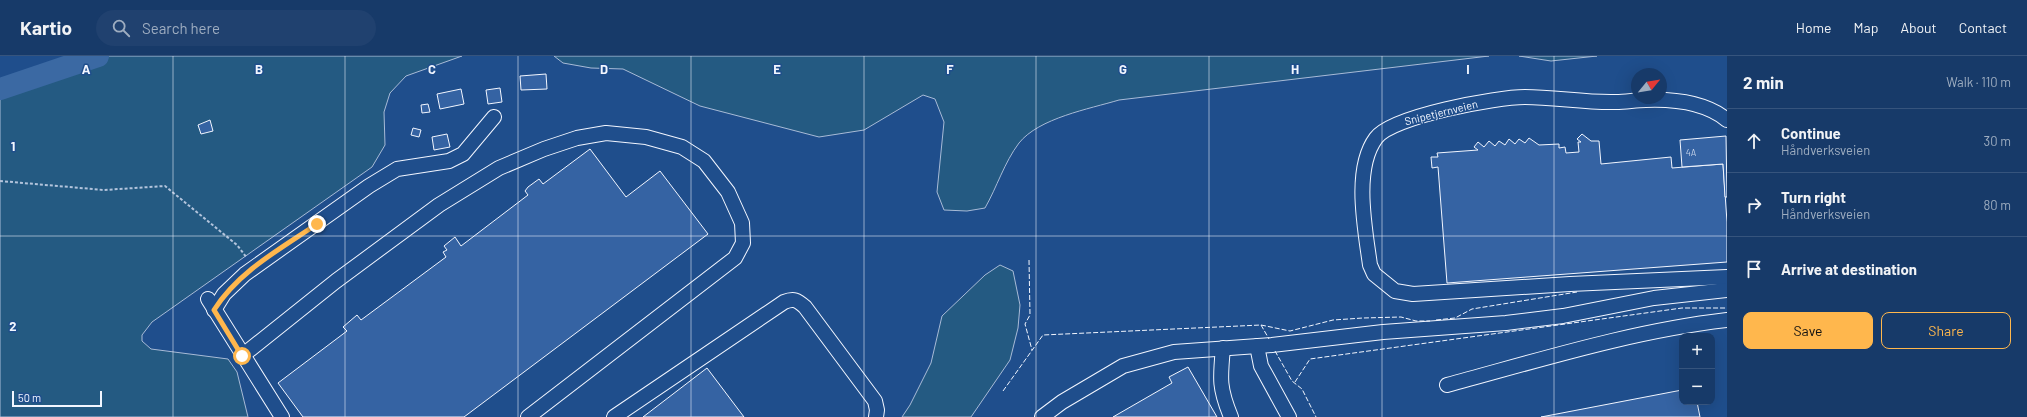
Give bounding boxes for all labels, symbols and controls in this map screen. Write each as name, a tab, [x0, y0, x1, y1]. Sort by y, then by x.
search box	[96, 10, 376, 46]
text: Kartio	[20, 16, 72, 39]
icon: search	[110, 17, 132, 39]
text: Search here	[142, 19, 220, 37]
text: Home	[1796, 19, 1832, 36]
text: Map	[1854, 19, 1878, 36]
text: About	[1900, 19, 1937, 36]
text: Contact	[1959, 19, 2007, 36]
text: A	[82, 61, 91, 77]
text: B	[255, 61, 263, 77]
text: C	[428, 61, 436, 77]
text: D	[600, 61, 608, 77]
text: E	[773, 61, 781, 77]
text: F	[946, 61, 954, 77]
text: G	[1119, 61, 1127, 77]
text: H	[1291, 61, 1299, 77]
text: I	[1466, 61, 1470, 77]
north arrow	[1631, 68, 1667, 104]
text: 2 min	[1743, 72, 1784, 92]
text: Walk · 110 m	[1946, 74, 2011, 90]
street label: Snipetjernveien	[1403, 97, 1479, 127]
text: Continue	[1781, 124, 1841, 142]
icon: ahead	[1743, 130, 1765, 152]
text: 30 m	[1984, 133, 2011, 149]
text: 1	[11, 138, 15, 154]
text: Håndverksveien	[1781, 142, 1870, 158]
house number: 4A	[1686, 147, 1697, 158]
text: Turn right	[1781, 188, 1846, 206]
icon: right	[1743, 194, 1765, 216]
text: 80 m	[1984, 197, 2011, 213]
text: Håndverksveien	[1781, 206, 1870, 222]
route end	[308, 215, 326, 233]
icon: arrive	[1743, 258, 1765, 280]
text: Arrive at destination	[1781, 260, 1917, 278]
button: Save	[1743, 312, 1873, 349]
button: Share	[1881, 312, 2011, 349]
text: 2	[9, 318, 17, 334]
map controls	[1679, 333, 1715, 405]
button: +	[1679, 333, 1715, 369]
route start	[233, 347, 251, 365]
button: −	[1679, 369, 1715, 405]
scale bar	[12, 389, 102, 408]
text: 50 m	[18, 391, 41, 404]

